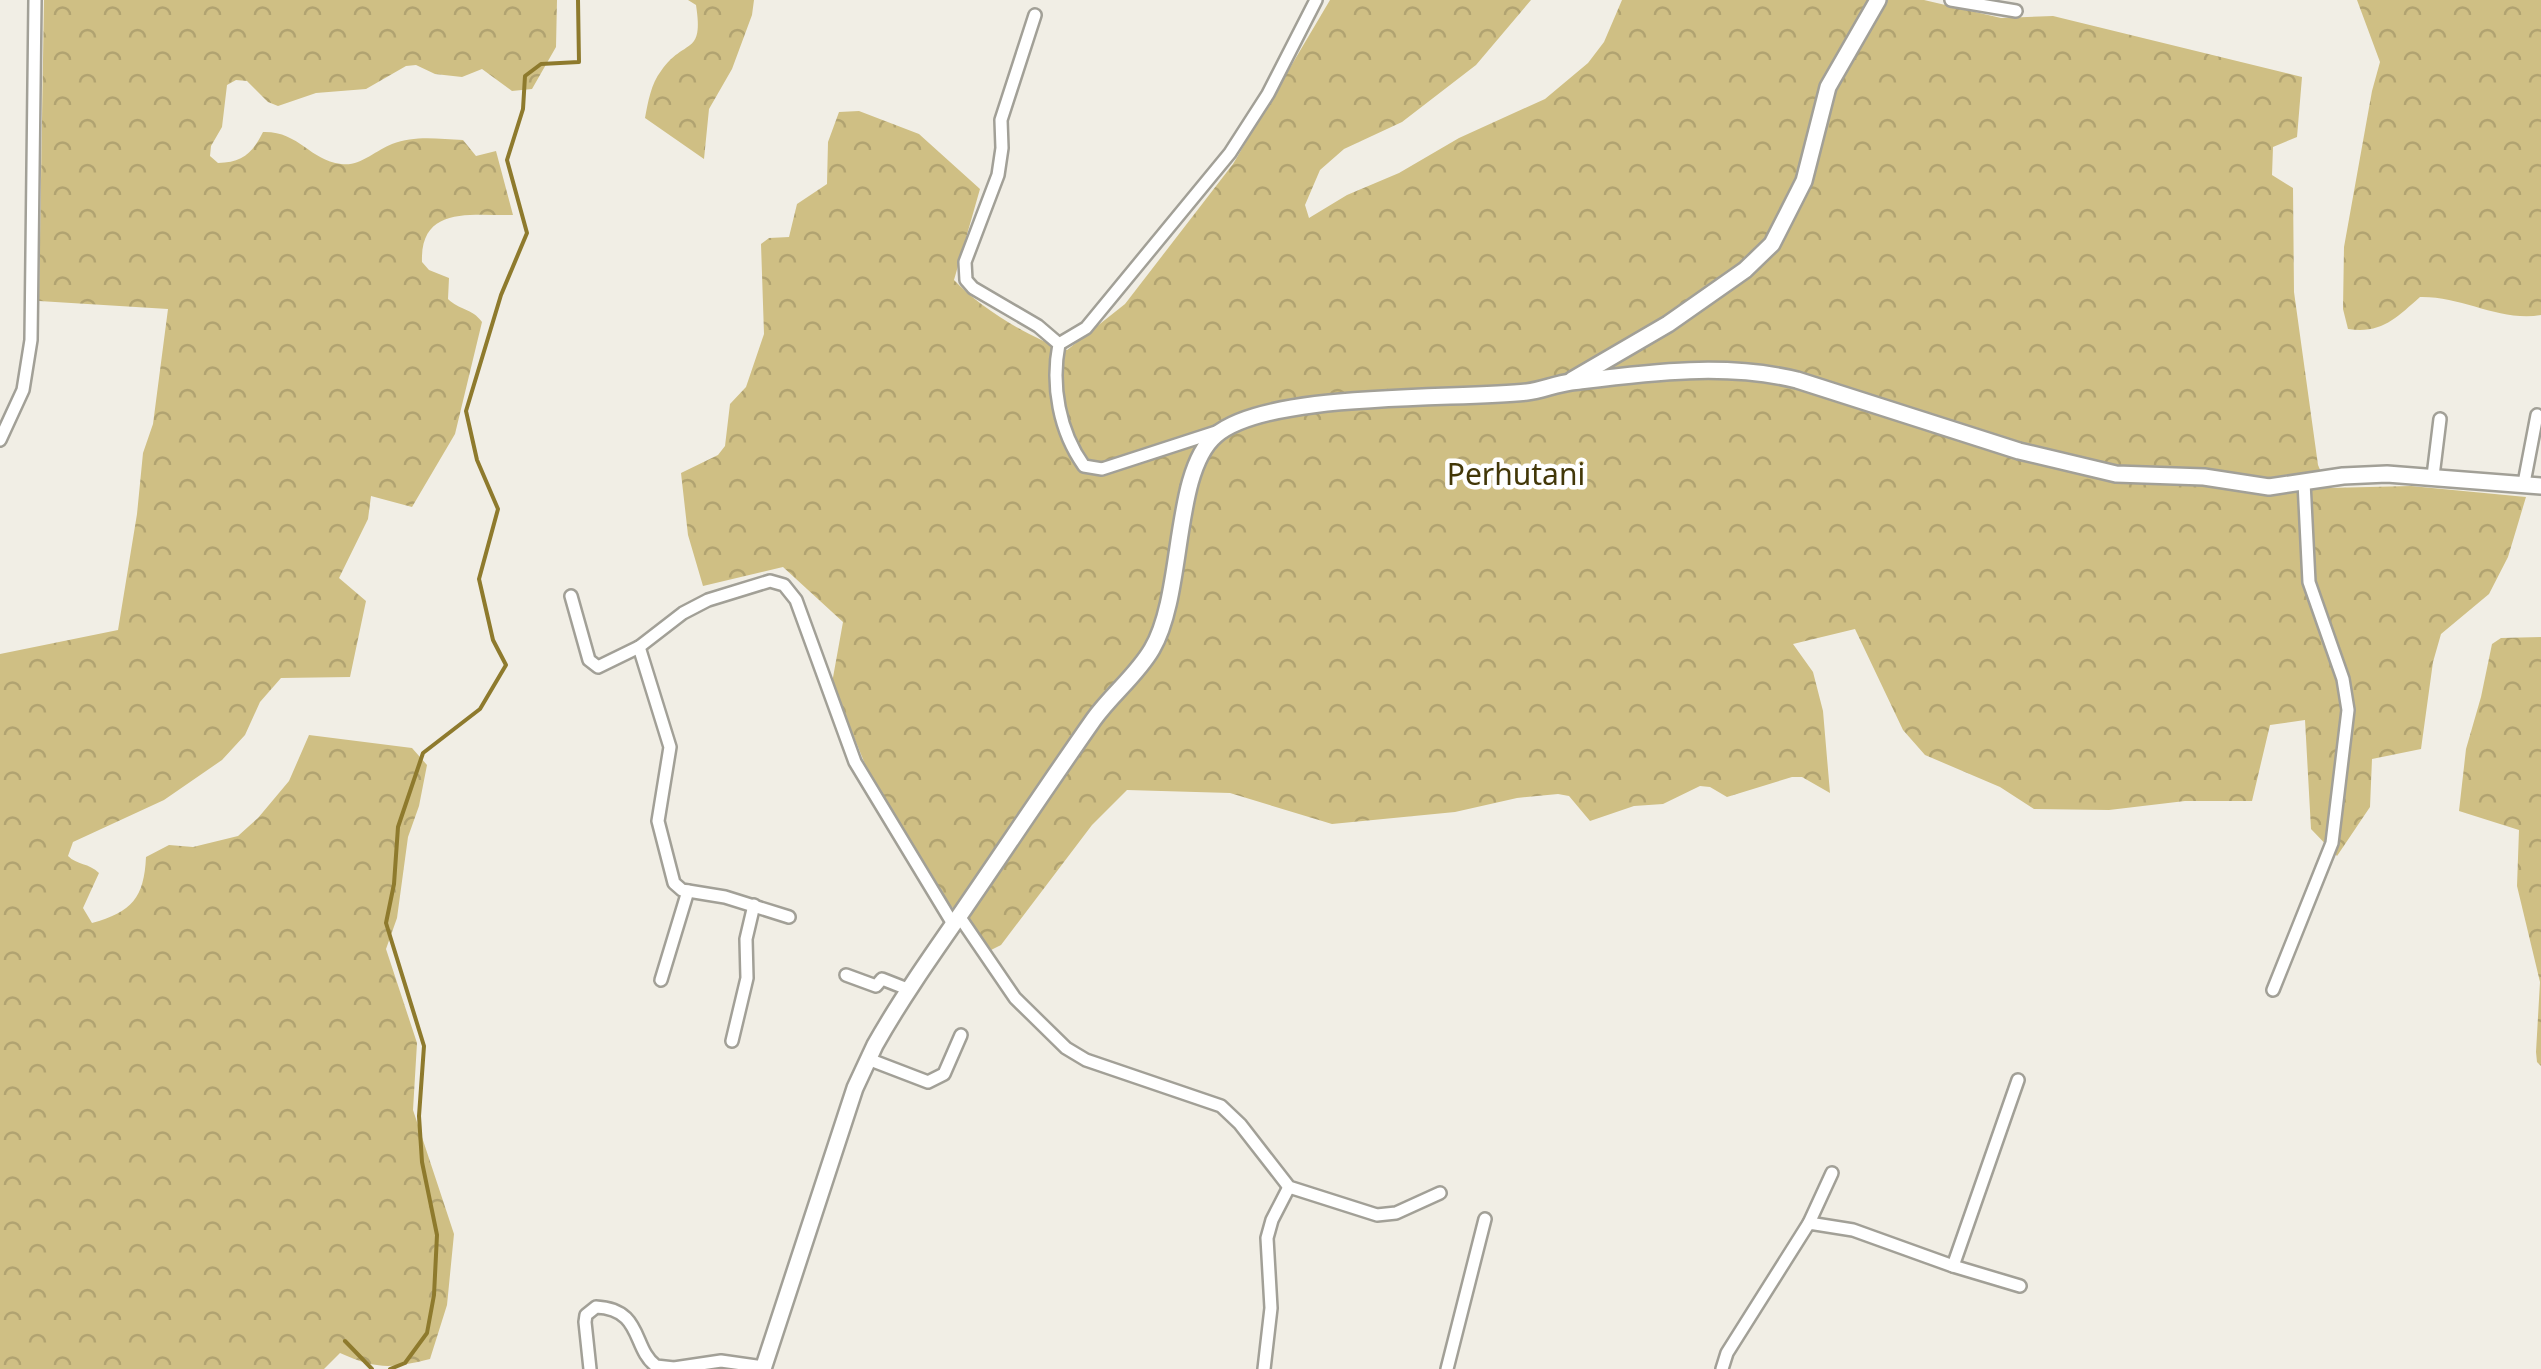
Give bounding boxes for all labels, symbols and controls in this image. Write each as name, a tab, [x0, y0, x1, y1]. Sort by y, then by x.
park label: Perhutani	[1447, 453, 1585, 494]

